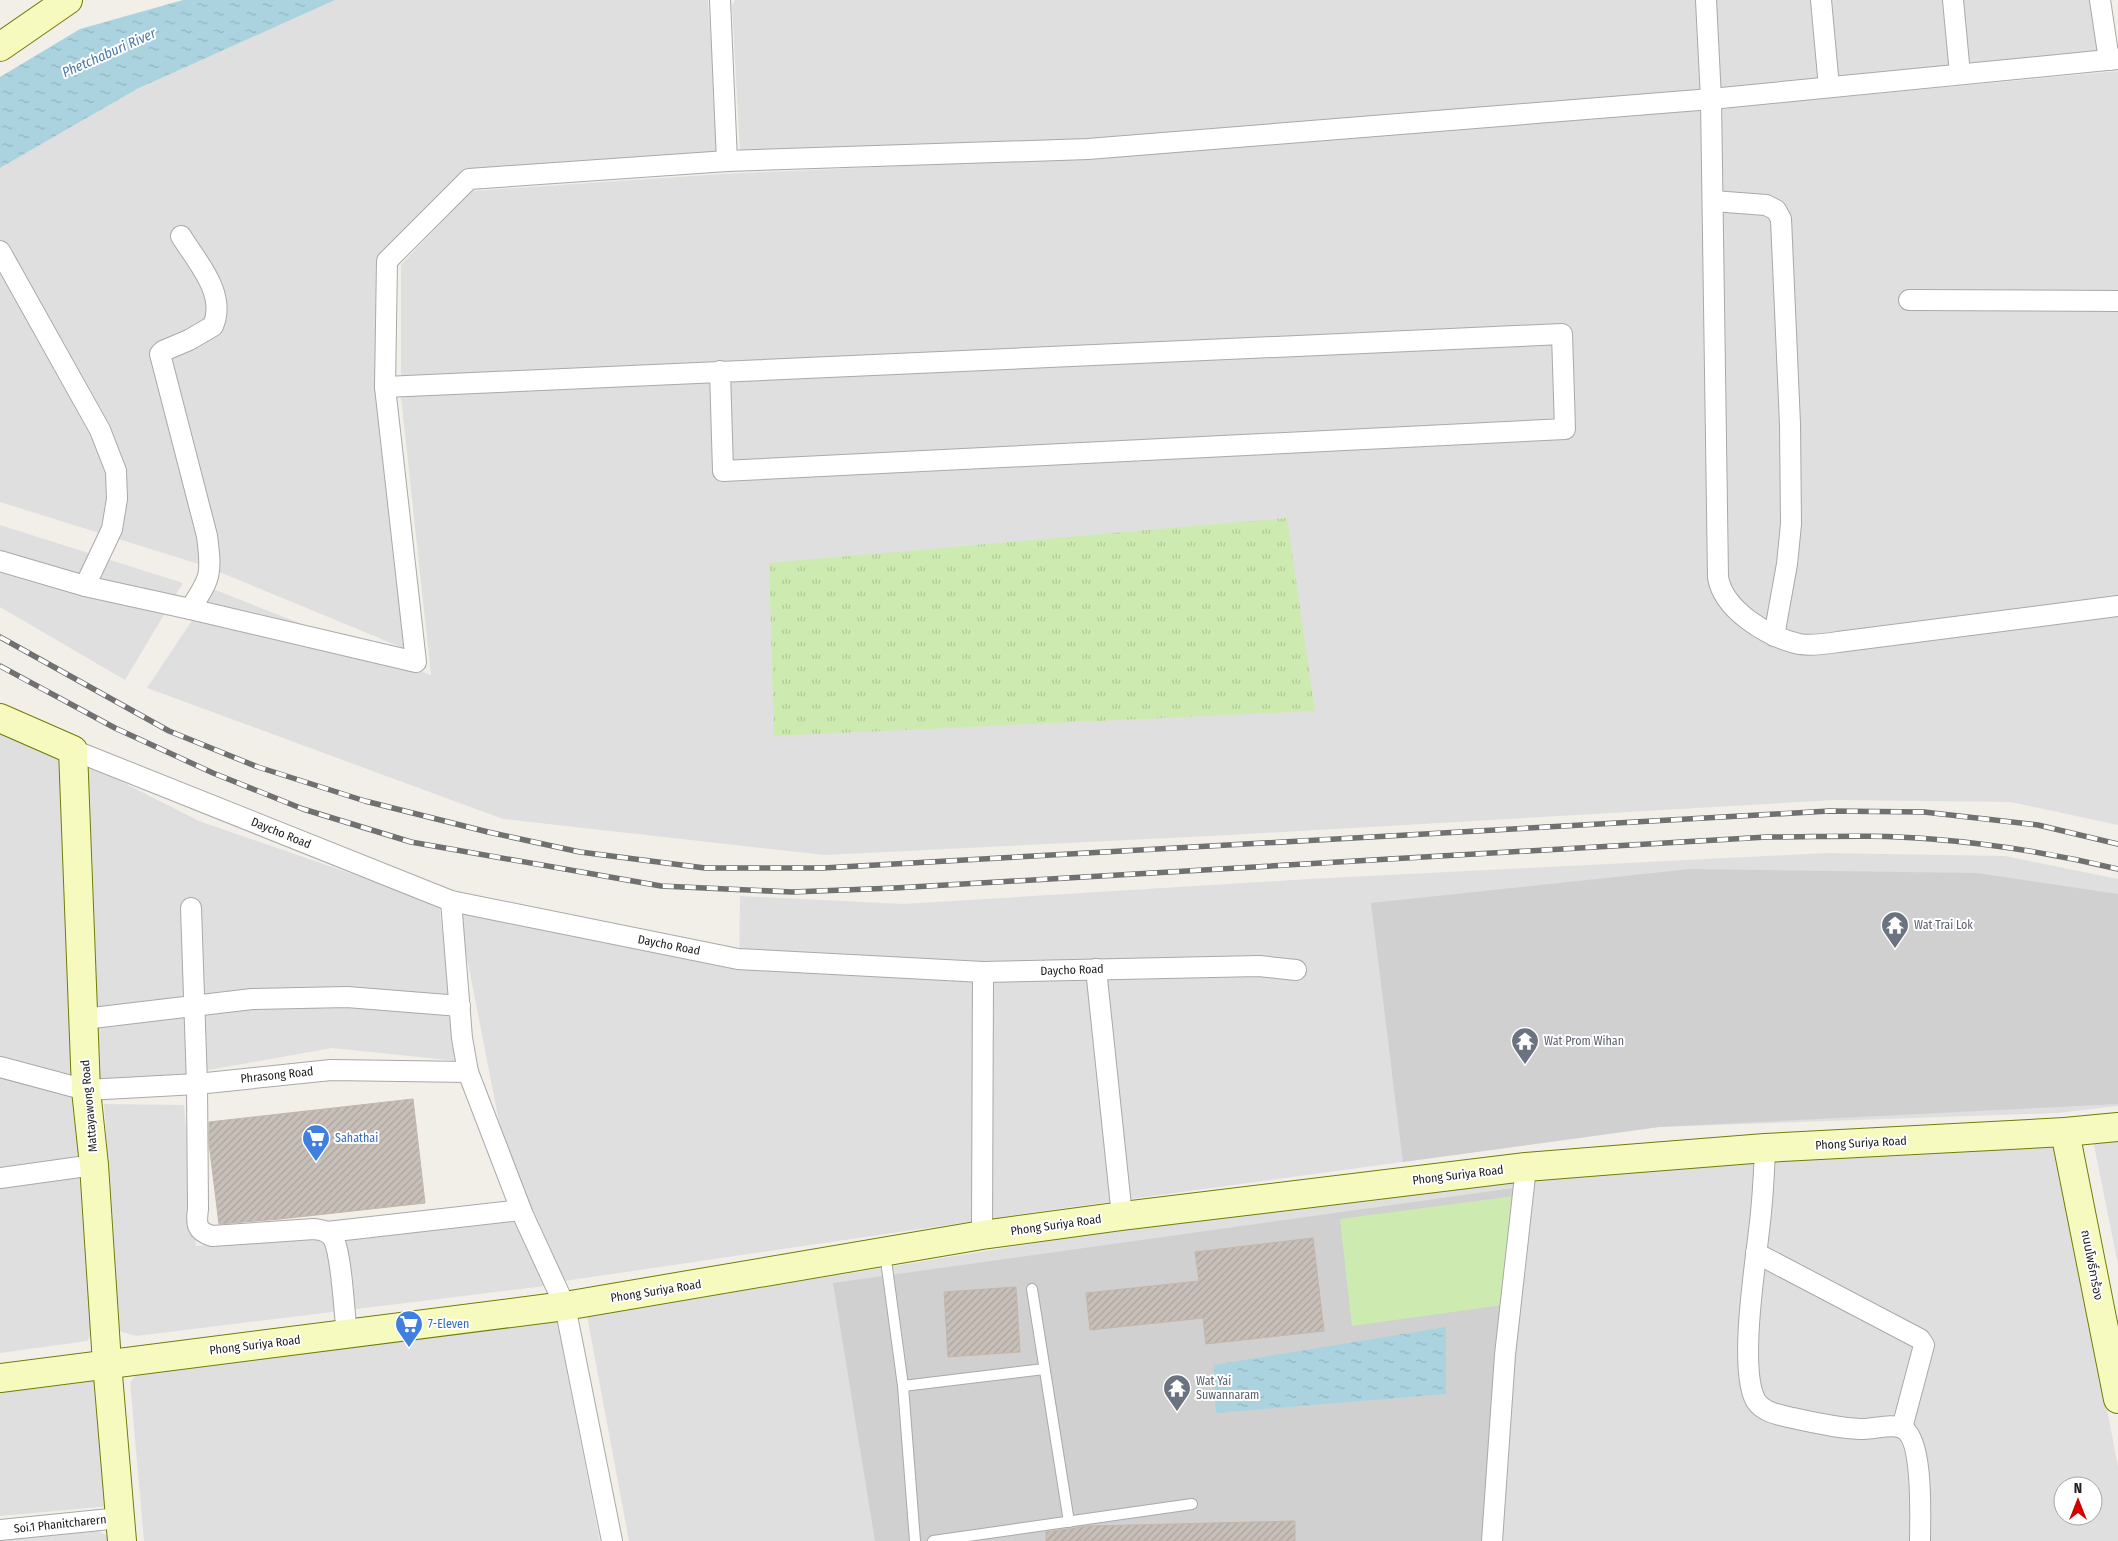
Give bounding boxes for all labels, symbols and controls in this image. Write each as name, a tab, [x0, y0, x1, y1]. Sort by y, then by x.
water label: Phetchaburi River	[60, 24, 159, 81]
street label: Daycho Road	[249, 815, 313, 851]
temple icon: Wat Trai Lok	[1880, 910, 1910, 949]
place label: Wat Trai Lok	[1914, 918, 1973, 932]
street label: Daycho Road	[637, 932, 701, 958]
street label: Daycho Road	[1040, 962, 1104, 978]
temple icon: Wat Prom Wihan	[1510, 1026, 1540, 1065]
place label: Wat Prom Wihan	[1544, 1034, 1624, 1048]
street label: Mattayawong Road	[78, 1059, 100, 1153]
street label: Phrasong Road	[240, 1064, 314, 1086]
supermarket icon: Sahathai	[301, 1123, 331, 1162]
place label: Sahathai	[335, 1131, 378, 1145]
street label: Phong Suriya Road	[1815, 1134, 1907, 1152]
street label: Phong Suriya Road	[1412, 1162, 1504, 1188]
street label: Phong Suriya Road	[1010, 1212, 1102, 1238]
street label: ถนนโพธิ์การ้อง	[2078, 1228, 2106, 1301]
street label: Phong Suriya Road	[610, 1277, 702, 1305]
supermarket icon: 7-Eleven	[394, 1309, 424, 1348]
place label: 7-Eleven	[428, 1317, 469, 1331]
street label: Phong Suriya Road	[209, 1332, 301, 1358]
temple icon: Wat Yai Suwannaram	[1162, 1373, 1192, 1412]
place label: Wat Yai Suwannaram	[1196, 1374, 1259, 1402]
north arrow	[2053, 1476, 2103, 1526]
text: N	[2074, 1480, 2082, 1497]
street label: Soi.1 Phanitcharern	[13, 1512, 107, 1536]

